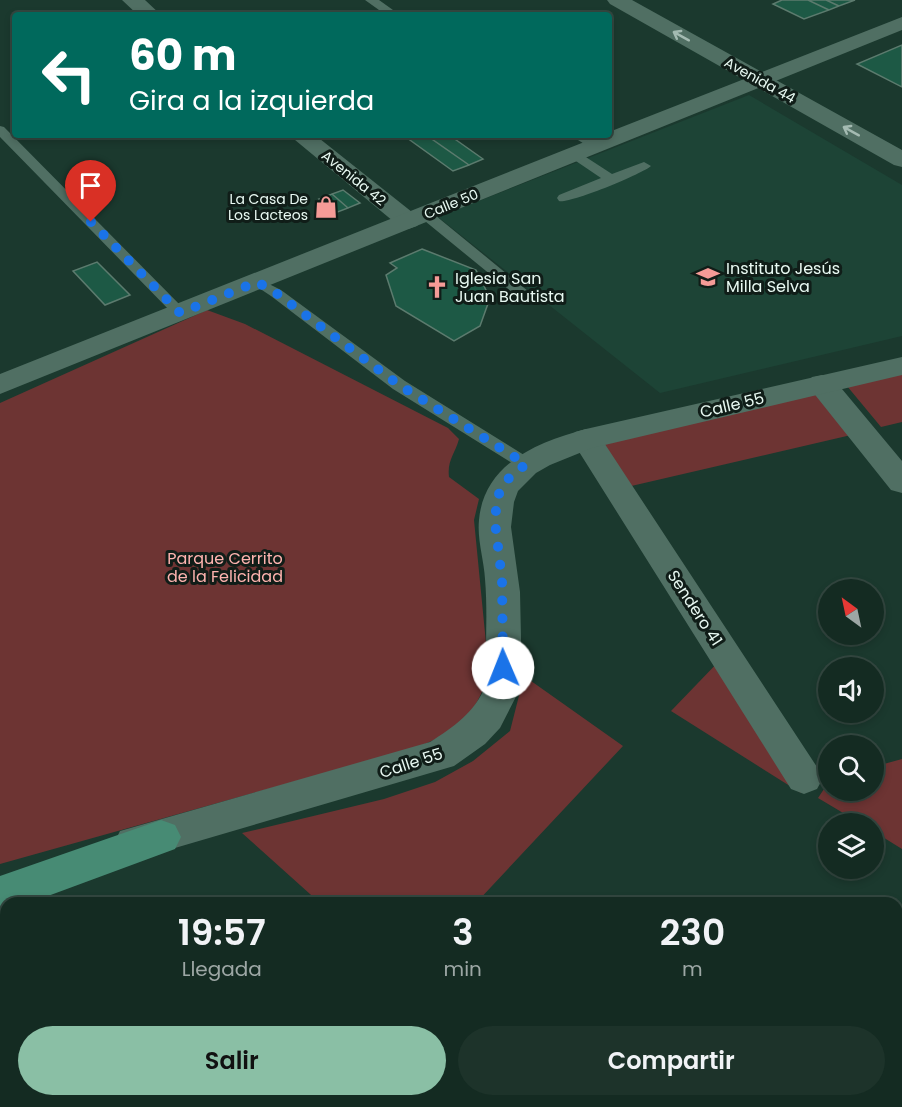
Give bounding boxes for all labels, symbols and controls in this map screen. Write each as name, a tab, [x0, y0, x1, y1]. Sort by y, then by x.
text: 60 m	[129, 26, 237, 85]
one-way arrow	[673, 30, 690, 42]
icon: left	[30, 36, 108, 114]
street label: Avenida 44	[721, 52, 799, 108]
text: Gira a la izquierda	[129, 82, 374, 119]
one-way arrow	[843, 125, 860, 137]
street label: Avenida 42	[317, 146, 391, 210]
pin	[65, 160, 116, 222]
icon: arrive	[74, 169, 107, 202]
street label: Calle 50	[421, 184, 481, 224]
place label: La Casa De Los Lacteos	[228, 189, 308, 225]
shop icon: La Casa De Los Lacteos	[313, 194, 339, 220]
place label: Instituto Jesús Milla Selva	[726, 257, 840, 298]
school or university icon: Instituto Jesús Milla Selva	[695, 264, 721, 290]
place label: Iglesia San Juan Bautista	[455, 267, 565, 308]
church icon: Iglesia San Juan Bautista	[424, 274, 450, 300]
street label: Calle 55	[698, 386, 766, 424]
park label: Parque Cerrito de la Felicidad	[167, 547, 283, 588]
street label: Sendero 41	[662, 566, 728, 650]
north arrow	[818, 579, 884, 645]
map controls	[818, 579, 884, 879]
position arrow	[471, 636, 535, 700]
button: sound	[818, 657, 884, 723]
button: search	[818, 735, 884, 801]
street label: Calle 55	[376, 742, 446, 784]
button: layers	[818, 813, 884, 879]
text: 19:57	[178, 907, 266, 958]
text: 3	[452, 907, 474, 958]
text: 230	[660, 907, 725, 958]
text: Llegada	[182, 955, 262, 983]
text: min	[444, 955, 482, 983]
text: m	[682, 955, 703, 983]
button: Salir	[18, 1026, 446, 1095]
button: Compartir	[458, 1026, 885, 1095]

